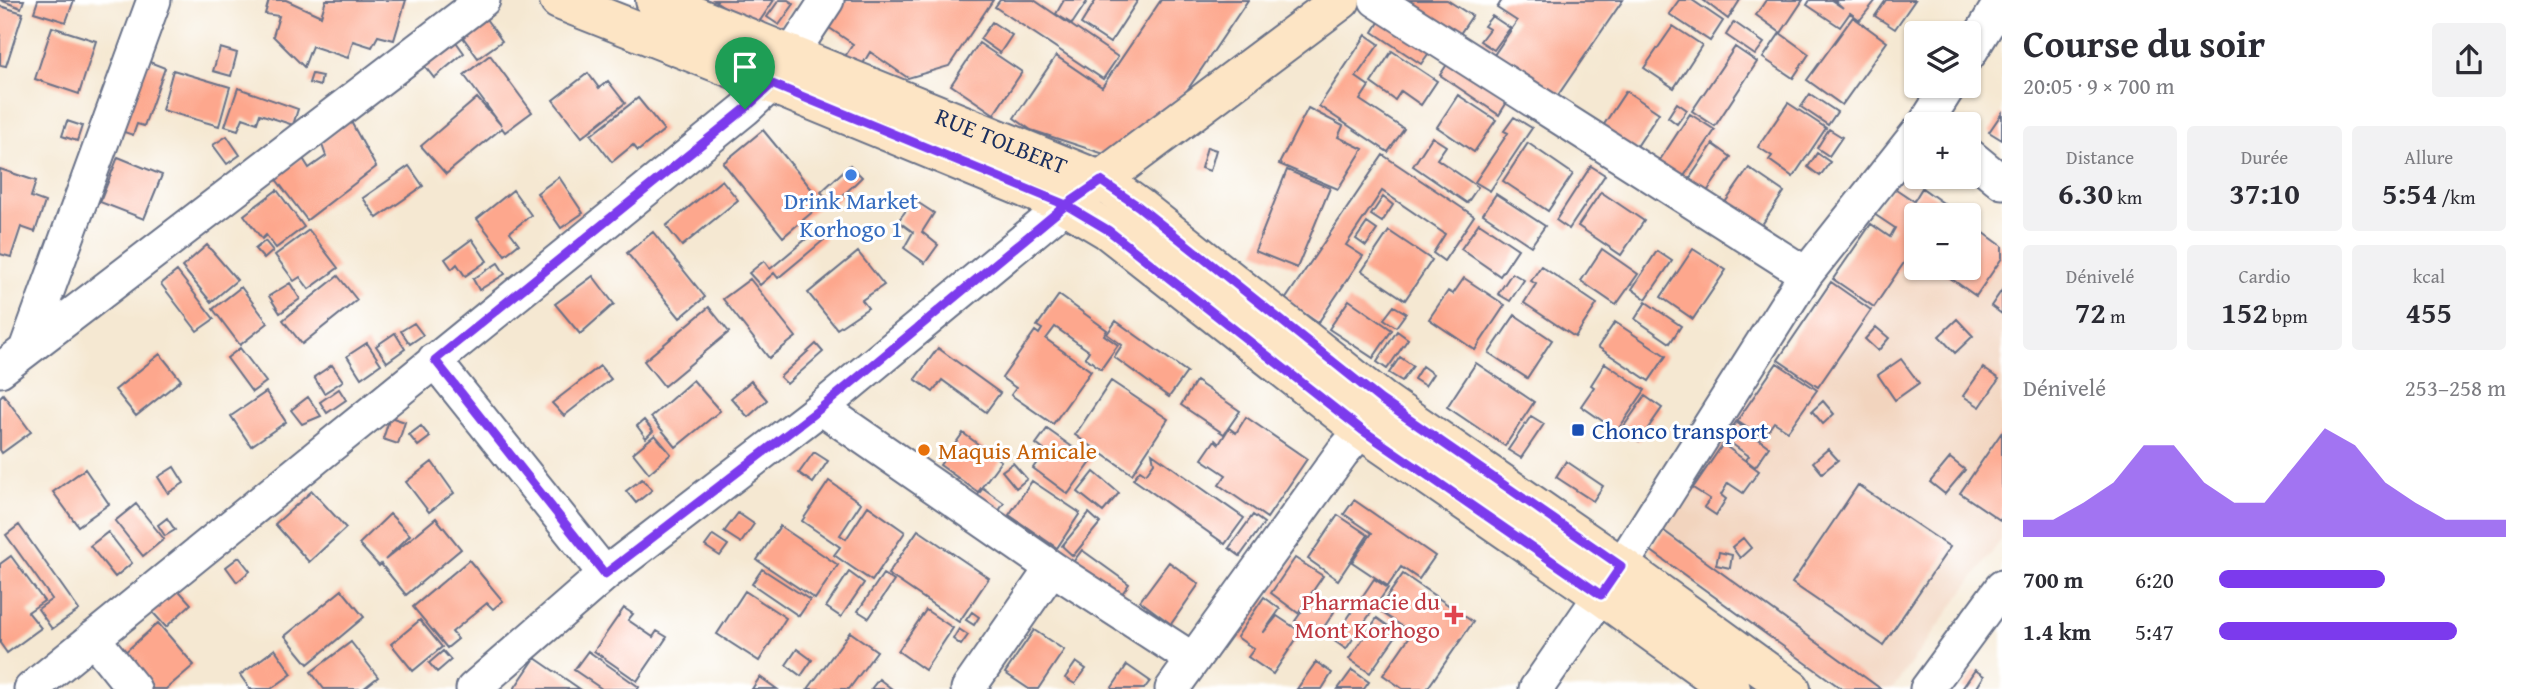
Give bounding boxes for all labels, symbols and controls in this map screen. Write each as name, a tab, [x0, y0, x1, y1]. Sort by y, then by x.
text: Course du soir	[2023, 15, 2265, 71]
map controls	[1904, 21, 1981, 280]
button: layers	[1904, 21, 1981, 98]
button: share	[2432, 23, 2506, 97]
pin	[715, 37, 775, 109]
icon: arrive	[726, 48, 764, 86]
text: 20:05 · 9 × 700 m	[2023, 69, 2175, 102]
street label: RUE TOLBERT	[931, 98, 1073, 183]
button: +	[1904, 112, 1981, 189]
text: Distance	[2066, 143, 2134, 171]
text: Durée	[2241, 143, 2288, 171]
text: Allure	[2404, 143, 2453, 171]
marker: Drink Market Korhogo 1	[843, 167, 859, 183]
text: 6.30	[2058, 171, 2113, 215]
text: 37:10	[2229, 171, 2300, 215]
text: 5:54	[2382, 171, 2437, 215]
place label: Drink Market Korhogo 1	[784, 183, 919, 246]
text: km	[2113, 183, 2142, 211]
text: /km	[2437, 183, 2476, 211]
button: −	[1904, 203, 1981, 280]
text: Dénivelé	[2066, 262, 2134, 290]
text: Cardio	[2238, 262, 2291, 290]
text: kcal	[2413, 262, 2445, 290]
text: 72	[2075, 290, 2106, 334]
text: 152	[2221, 290, 2268, 334]
text: 455	[2406, 290, 2452, 334]
text: m	[2106, 302, 2126, 330]
text: bpm	[2268, 302, 2308, 330]
text: Dénivelé	[2023, 371, 2106, 404]
text: 253–258 m	[2405, 371, 2506, 404]
place label: Chonco transport	[1592, 413, 1769, 448]
marker: Chonco transport	[1570, 422, 1586, 438]
place label: Maquis Amicale	[938, 433, 1097, 468]
marker: Maquis Amicale	[916, 442, 932, 458]
text: 700 m	[2023, 563, 2084, 596]
text: 6:20	[2135, 563, 2174, 596]
place label: Pharmacie du Mont Korhogo	[1295, 584, 1440, 647]
marker: Pharmacie du Mont Korhogo	[1446, 607, 1462, 623]
text: 1.4 km	[2023, 615, 2091, 648]
text: 5:47	[2135, 615, 2174, 648]

